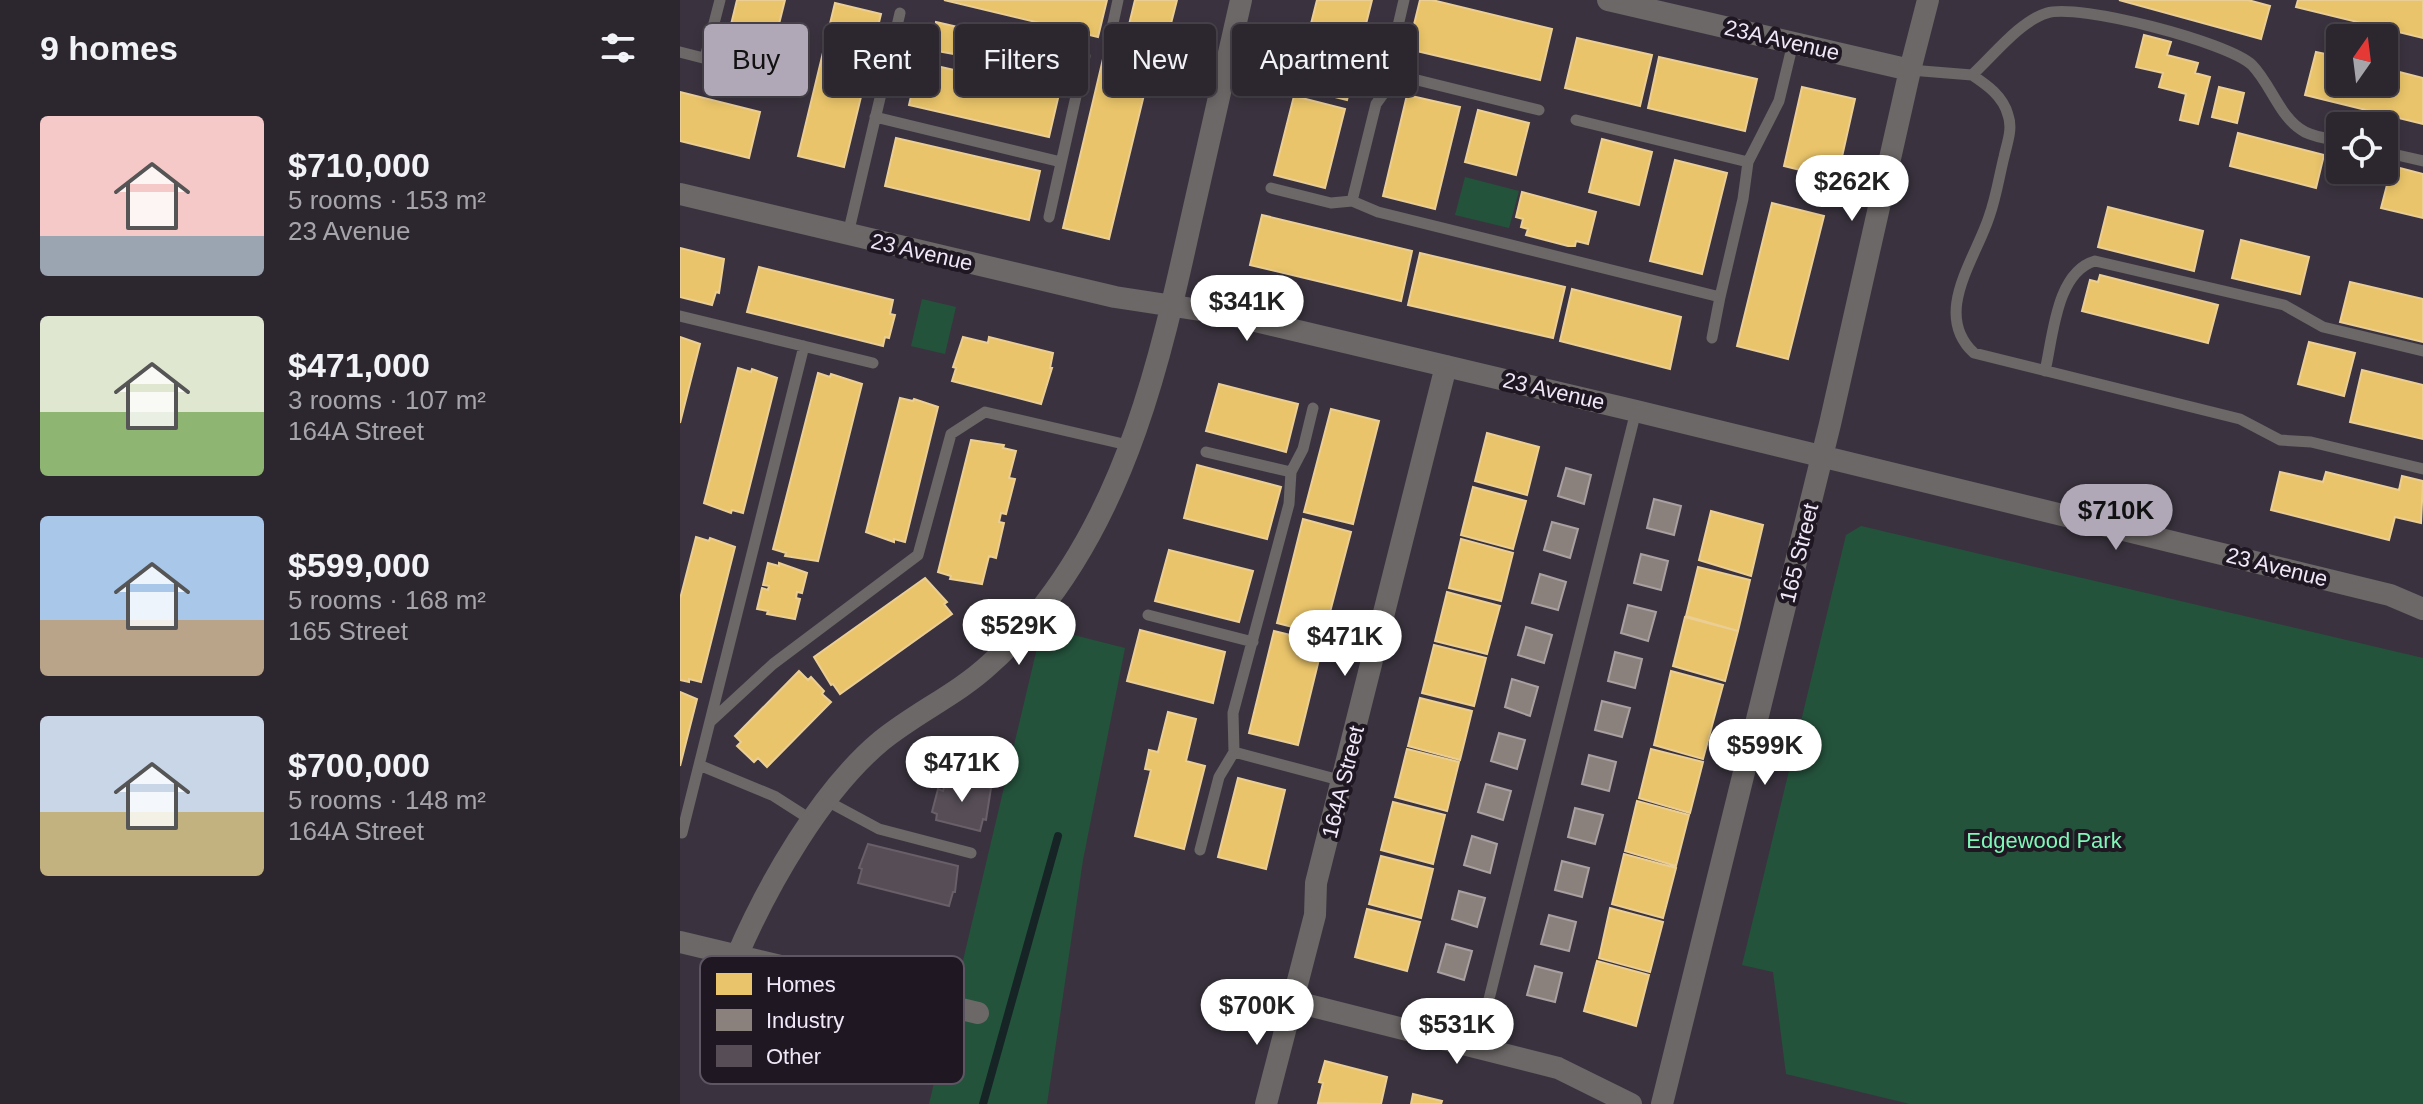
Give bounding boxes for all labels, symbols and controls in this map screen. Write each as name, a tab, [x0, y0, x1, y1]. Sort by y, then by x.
street label: 23A Avenue	[1722, 15, 1842, 65]
chip: Buy	[704, 24, 808, 96]
chip: Rent	[824, 24, 939, 96]
chip: Filters	[955, 24, 1088, 96]
chip: New	[1104, 24, 1216, 96]
chip: Apartment	[1232, 24, 1417, 96]
north arrow	[2326, 24, 2398, 96]
map controls	[2326, 24, 2398, 184]
icon: filters	[596, 26, 640, 70]
text: 9 homes	[40, 29, 178, 67]
button: locate	[2326, 112, 2398, 184]
text: $710,000	[288, 146, 430, 184]
icon: home	[104, 148, 200, 244]
pin: $262K	[1796, 155, 1908, 223]
text: $262K	[1814, 166, 1890, 196]
text: 5 rooms · 153 m²	[288, 185, 486, 215]
text: 23 Avenue	[288, 216, 410, 246]
street label: 23 Avenue	[869, 228, 975, 276]
pin: $341K	[1191, 275, 1303, 343]
text: $341K	[1209, 286, 1285, 316]
text: $471,000	[288, 346, 430, 384]
icon: home	[104, 348, 200, 444]
street label: 23 Avenue	[1501, 367, 1607, 415]
text: 3 rooms · 107 m²	[288, 385, 486, 415]
text: 164A Street	[288, 416, 424, 446]
pin: $710K	[2060, 484, 2172, 552]
text: $710K	[2078, 495, 2154, 525]
street label: 165 Street	[1775, 501, 1823, 605]
street label: 23 Avenue	[2224, 542, 2330, 592]
text: $599,000	[288, 546, 430, 584]
icon: home	[104, 548, 200, 644]
text: 5 rooms · 168 m²	[288, 585, 486, 615]
pin: $529K	[963, 599, 1075, 667]
text: $529K	[981, 610, 1057, 640]
pin: $471K	[1289, 610, 1401, 678]
text: 165 Street	[288, 616, 408, 646]
text: $471K	[1307, 621, 1383, 651]
pin: $599K	[1709, 719, 1821, 787]
street label: 164A Street	[1317, 723, 1369, 841]
text: $599K	[1727, 730, 1803, 760]
pin: $471K	[906, 736, 1018, 804]
text: $700,000	[288, 746, 430, 784]
text: $471K	[924, 747, 1000, 777]
icon: home	[104, 748, 200, 844]
text: 5 rooms · 148 m²	[288, 785, 486, 815]
text: 164A Street	[288, 816, 424, 846]
park label: Edgewood Park	[1966, 828, 2123, 853]
legend	[700, 956, 964, 1084]
text: Homes	[766, 972, 836, 997]
pin: $700K	[1201, 979, 1313, 1047]
text: $700K	[1219, 990, 1295, 1020]
pin: $531K	[1401, 998, 1513, 1066]
text: Industry	[766, 1008, 844, 1033]
text: $531K	[1419, 1009, 1495, 1039]
text: Other	[766, 1044, 821, 1069]

